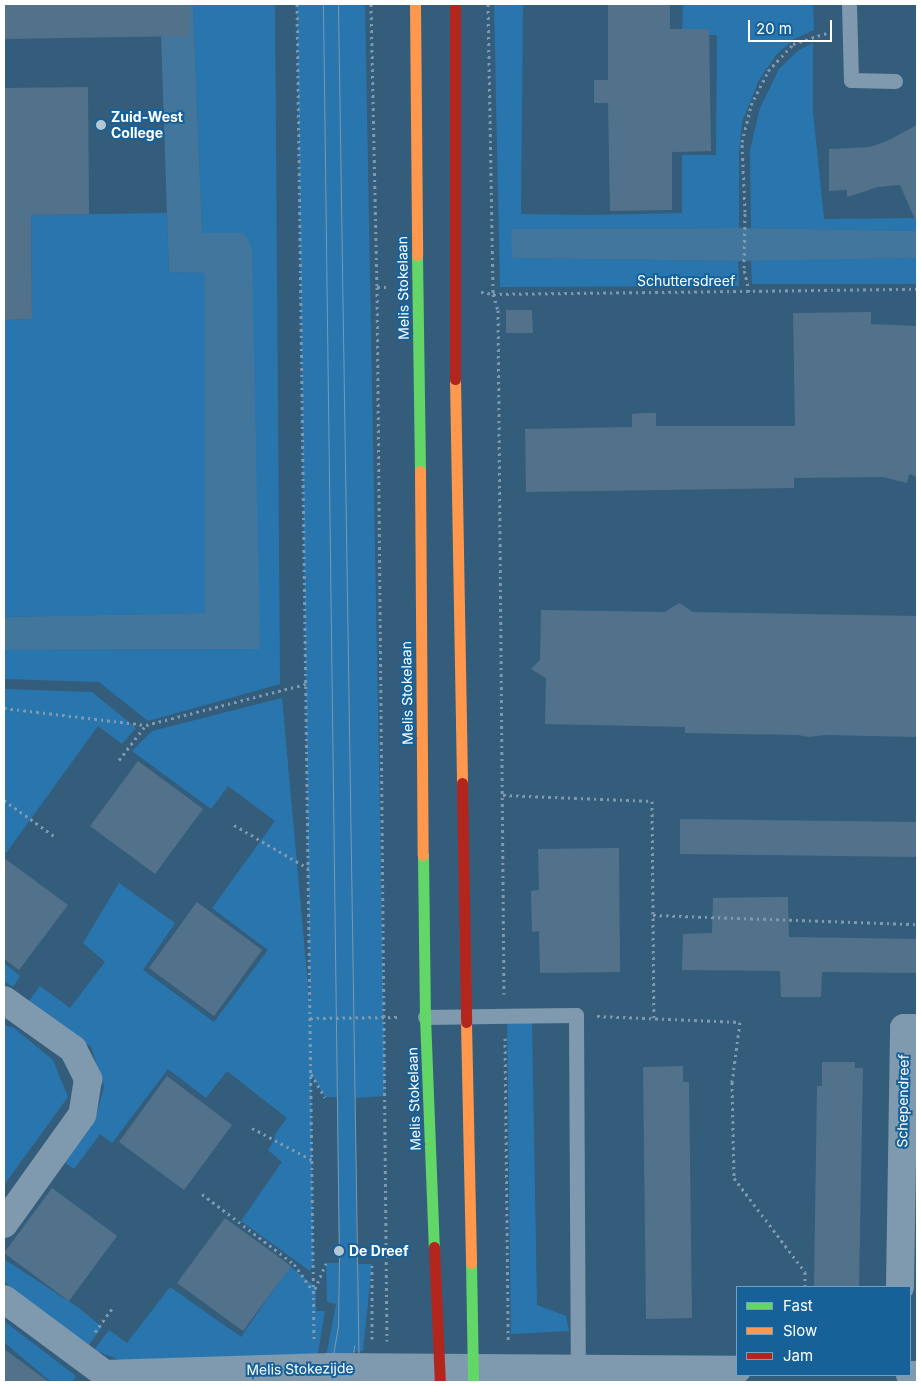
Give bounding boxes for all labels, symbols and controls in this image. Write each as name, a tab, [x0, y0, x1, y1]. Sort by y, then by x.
scale bar	[751, 10, 835, 42]
text: 20 m	[756, 19, 792, 38]
place label: Zuid-West College	[111, 109, 183, 142]
marker: Zuid-West College	[95, 119, 107, 131]
street label: Melis Stokelaan	[394, 236, 412, 340]
street label: Schuttersdreef	[637, 273, 735, 289]
street label: Melis Stokelaan	[398, 641, 416, 745]
street label: Melis Stokelaan	[404, 1047, 424, 1151]
street label: Schependreef	[894, 1054, 912, 1148]
place label: De Dreef	[349, 1243, 408, 1259]
marker: De Dreef	[333, 1245, 345, 1257]
legend	[736, 1286, 911, 1376]
text: Fast	[783, 1296, 813, 1315]
text: Slow	[783, 1321, 817, 1340]
text: Jam	[783, 1346, 813, 1365]
street label: Melis Stokezijde	[246, 1360, 354, 1378]

